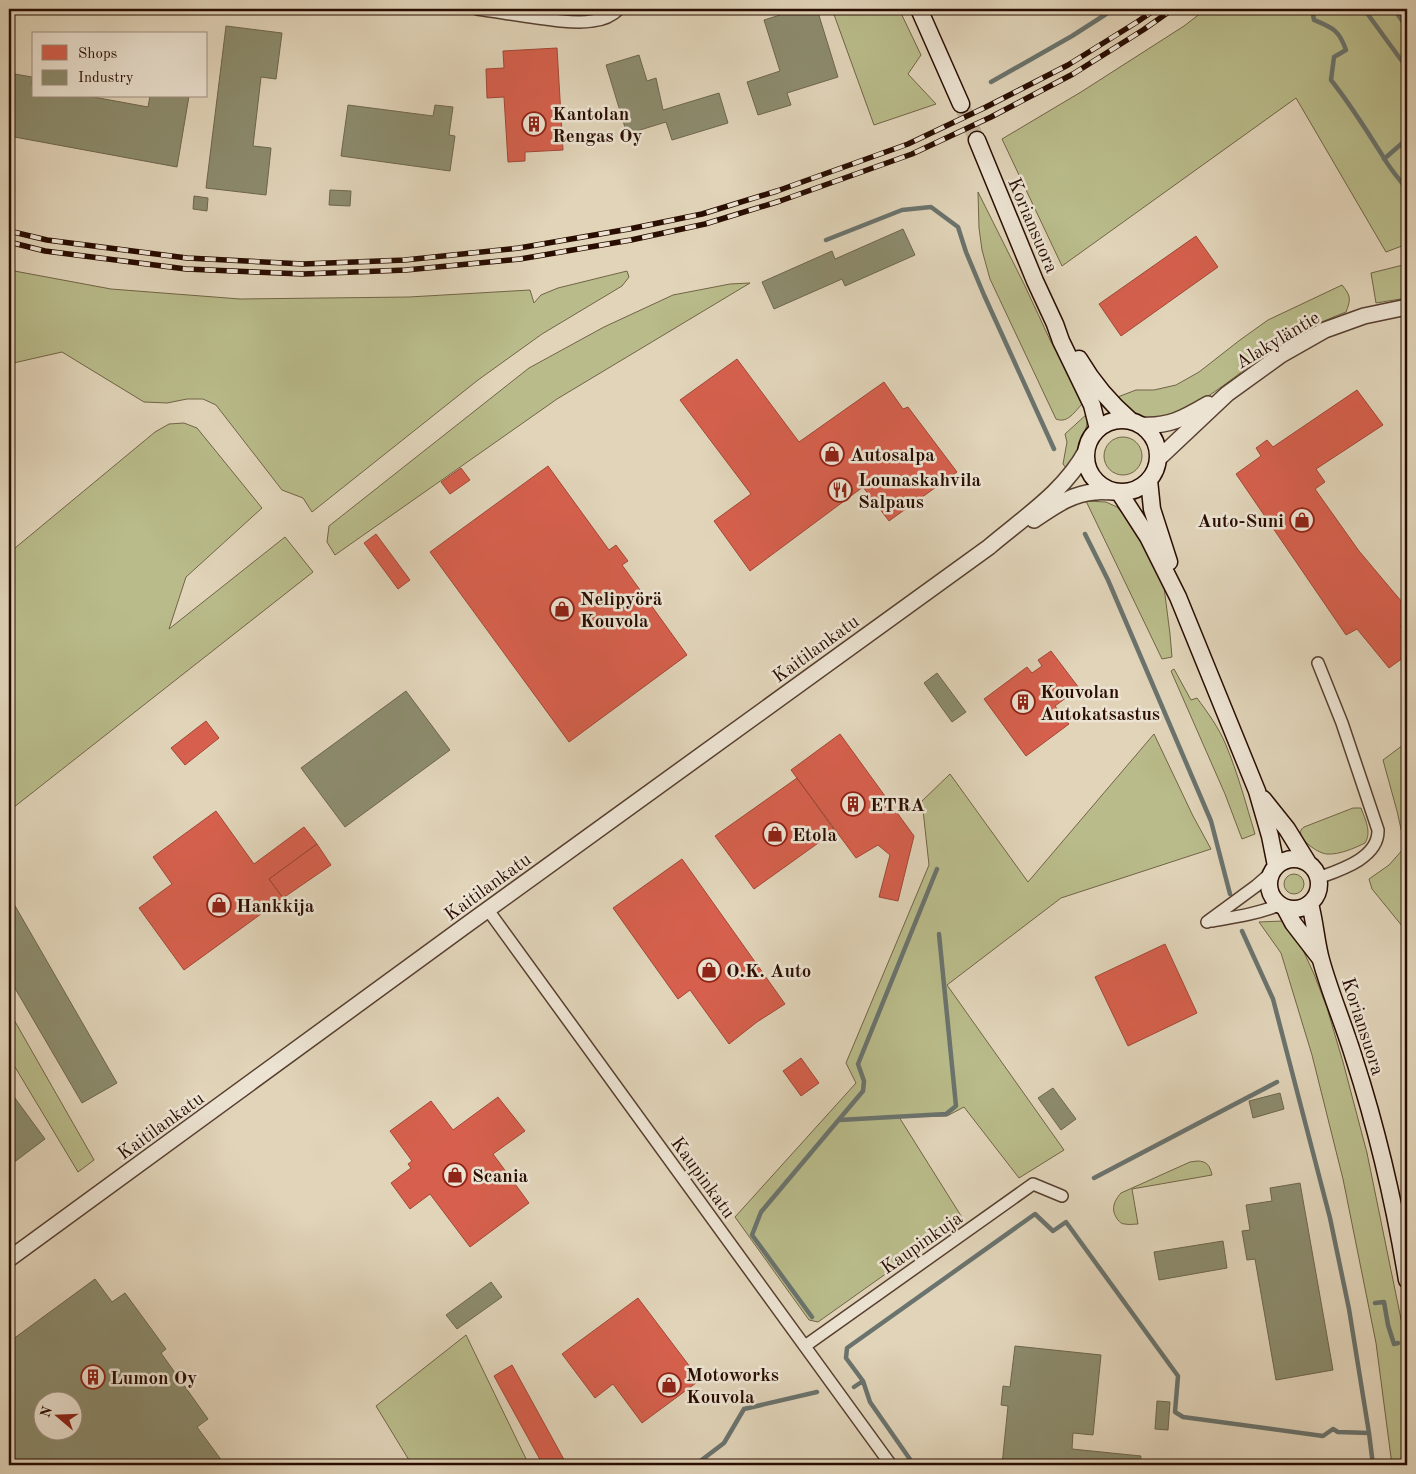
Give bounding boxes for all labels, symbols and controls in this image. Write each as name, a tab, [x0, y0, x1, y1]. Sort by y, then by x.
legend	[32, 32, 208, 98]
text: Shops	[78, 47, 117, 62]
text: Industry	[78, 71, 134, 86]
place label: Kantolan Rengas Oy	[552, 106, 643, 147]
building icon: Kantolan Rengas Oy	[521, 111, 547, 137]
street label: Koriansuora	[1003, 176, 1060, 277]
street label: Alakyläntie	[1233, 309, 1324, 374]
shop icon: Autosalpa	[819, 441, 845, 467]
place label: Autosalpa	[850, 447, 935, 466]
place label: Lounaskahvila Salpaus	[858, 472, 982, 513]
restaurant icon: Lounaskahvila Salpaus	[827, 477, 853, 503]
shop icon: Auto-Suni	[1289, 507, 1315, 533]
place label: Auto-Suni	[1197, 513, 1284, 532]
place label: Nelipyörä Kouvola	[580, 591, 663, 632]
shop icon: Nelipyörä Kouvola	[549, 596, 575, 622]
street label: Kaitilankatu	[770, 613, 863, 688]
place label: Kouvolan Autokatsastus	[1040, 684, 1160, 725]
building icon: Kouvolan Autokatsastus	[1010, 689, 1036, 715]
building icon: ETRA	[840, 791, 866, 817]
place label: ETRA	[870, 797, 925, 816]
shop icon: Etola	[762, 821, 788, 847]
place label: Etola	[792, 827, 837, 846]
street label: Kaitilankatu	[442, 851, 535, 926]
shop icon: Hankkija	[206, 892, 232, 918]
place label: Hankkija	[236, 898, 315, 917]
shop icon: O.K. Auto	[696, 957, 722, 983]
place label: O.K. Auto	[726, 963, 811, 982]
street label: Koriansuora	[1337, 976, 1387, 1078]
street label: Kaitilankatu	[115, 1090, 208, 1165]
street label: Kaupinkatu	[666, 1134, 738, 1223]
shop icon: Scania	[442, 1162, 468, 1188]
place label: Scania	[472, 1168, 529, 1187]
street label: Kaupinkuja	[878, 1209, 967, 1279]
building icon: Lumon Oy	[80, 1364, 106, 1390]
place label: Motoworks Kouvola	[686, 1367, 779, 1408]
place label: Lumon Oy	[110, 1370, 197, 1389]
shop icon: Motoworks Kouvola	[656, 1372, 682, 1398]
north arrow	[32, 1392, 82, 1442]
text: N	[38, 1404, 55, 1419]

